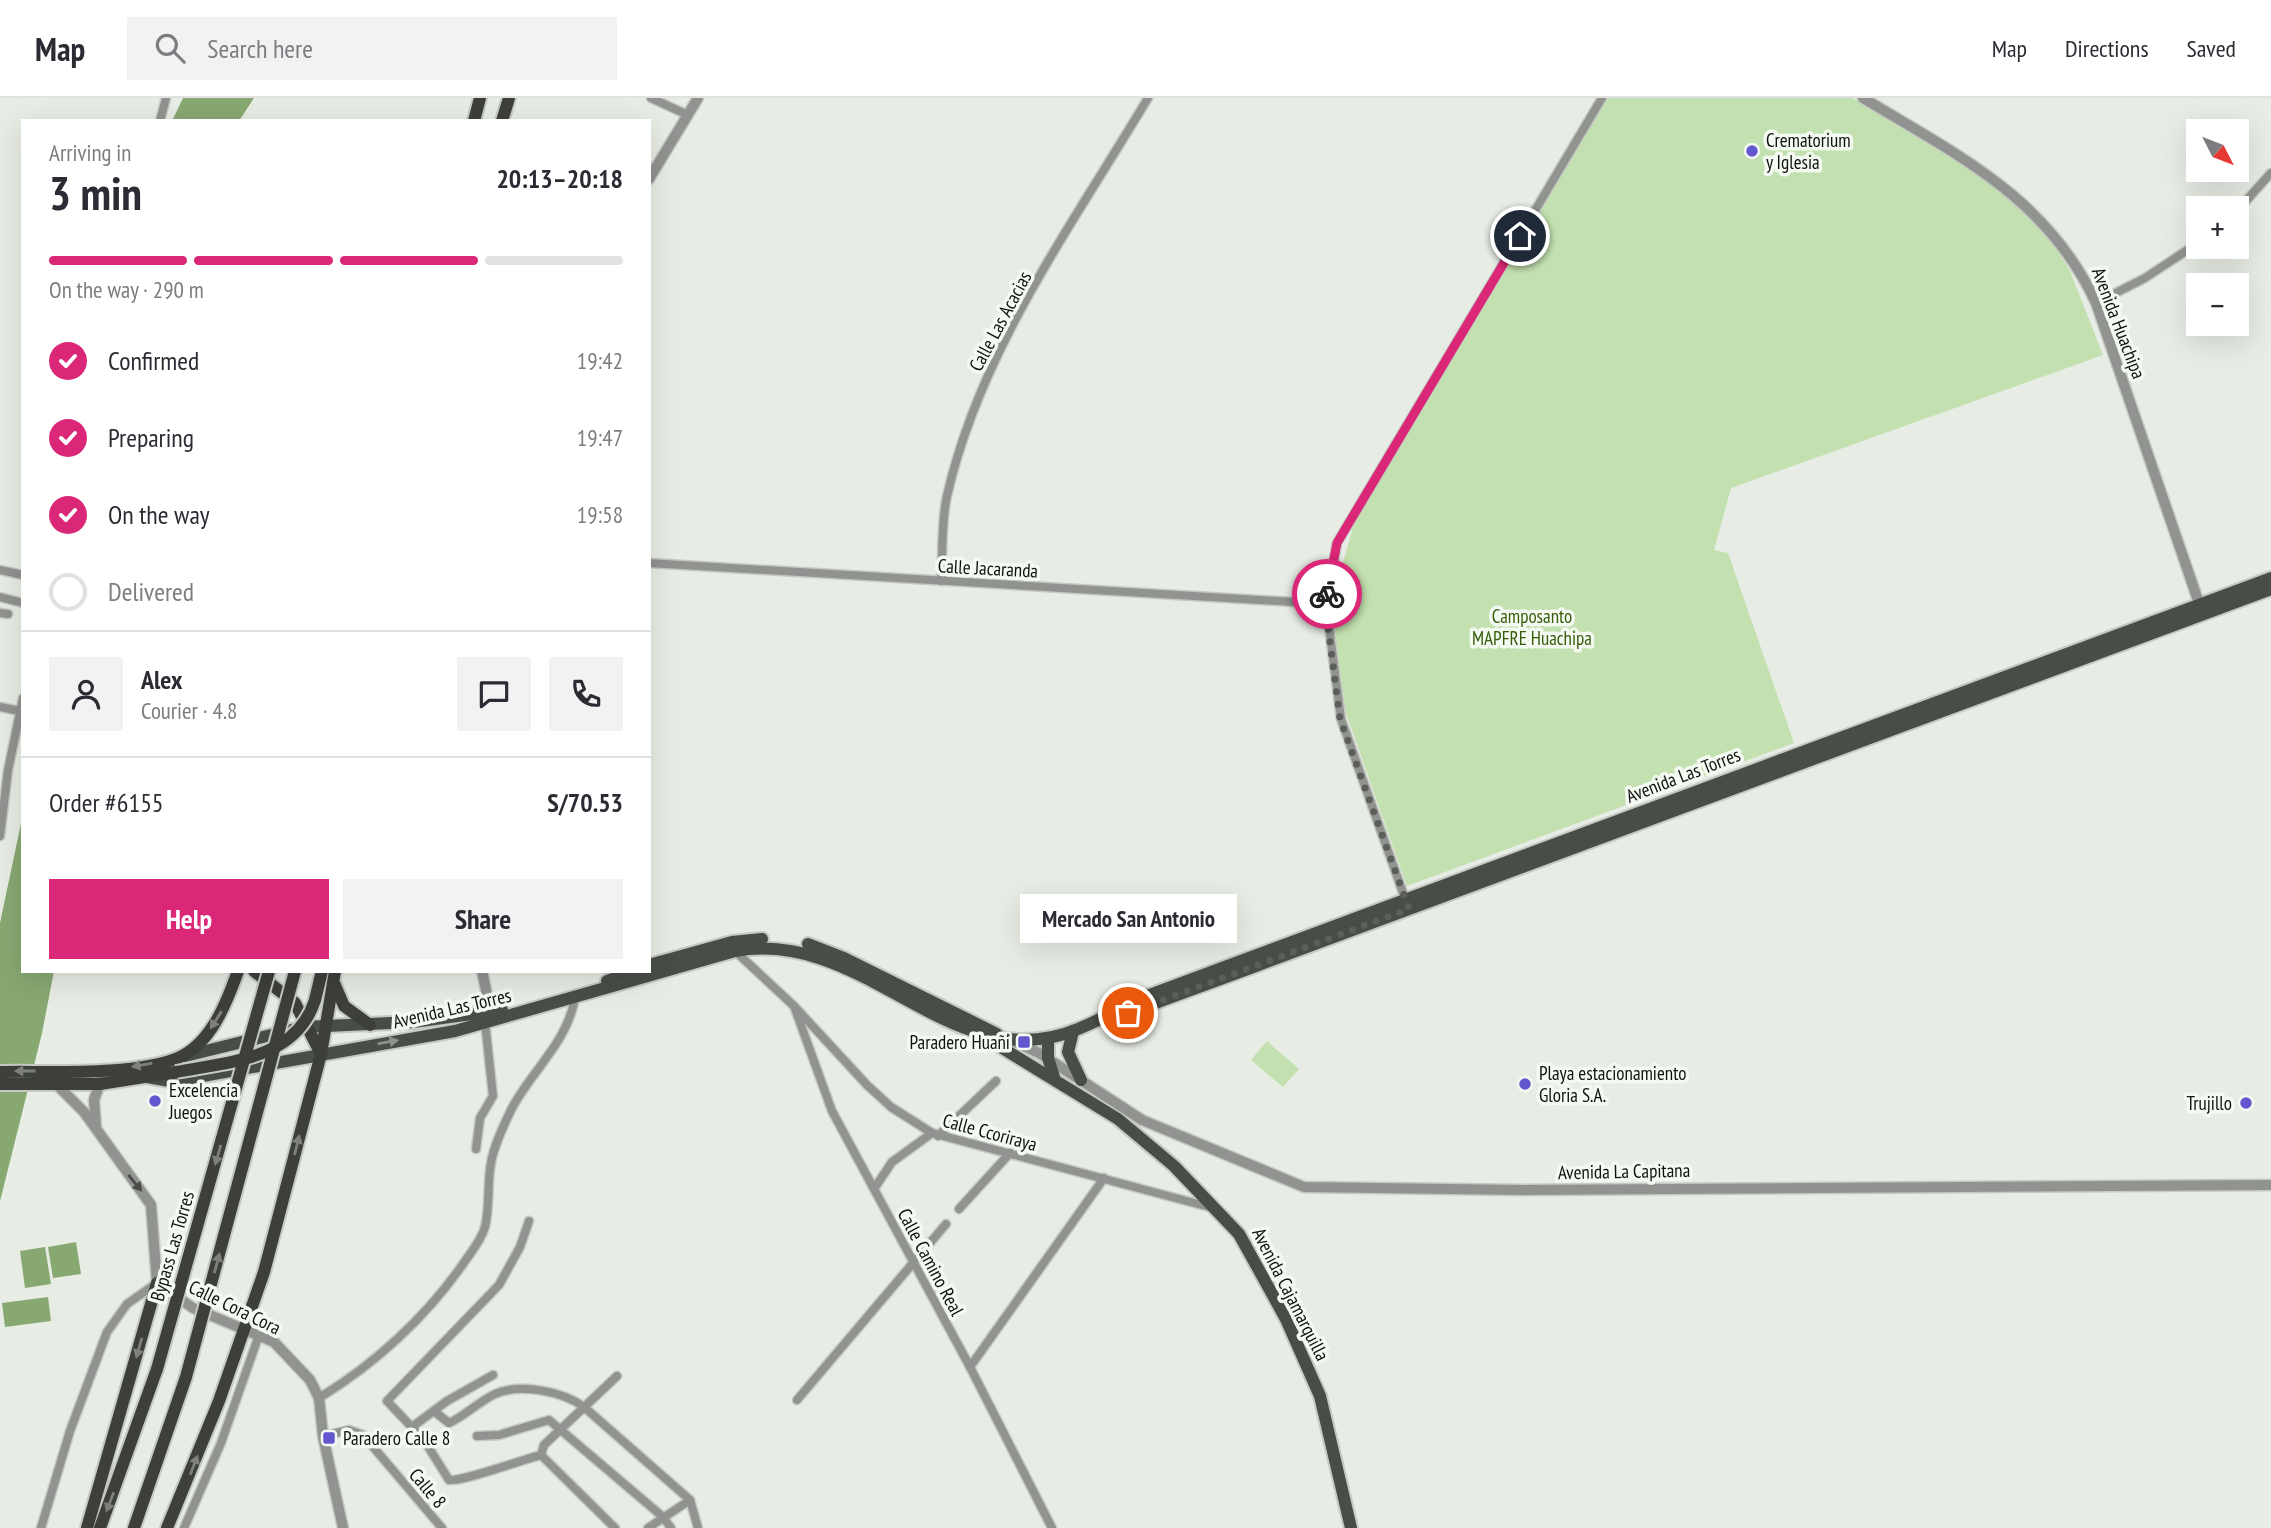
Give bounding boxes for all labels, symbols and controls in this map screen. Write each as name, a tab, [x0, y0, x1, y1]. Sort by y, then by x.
search box	[127, 17, 617, 80]
text: Map	[35, 27, 85, 70]
icon: search	[151, 29, 189, 67]
text: Search here	[207, 32, 313, 65]
text: Map	[1992, 33, 2027, 64]
text: Directions	[2065, 33, 2149, 64]
text: Saved	[2187, 33, 2236, 64]
north arrow	[2186, 119, 2249, 182]
map controls	[2186, 119, 2249, 336]
place label: Crematorium y Iglesia	[1766, 128, 1851, 174]
text: Arriving in	[49, 138, 131, 167]
marker: Crematorium y Iglesia	[1744, 143, 1760, 159]
text: 20:13–20:18	[496, 162, 623, 195]
text: 3 min	[49, 163, 142, 223]
button: +	[2186, 196, 2249, 259]
pin	[1490, 206, 1550, 266]
icon: home	[1501, 217, 1539, 255]
street label: Avenida Huachipa	[2087, 264, 2151, 382]
street label: Calle Las Acacias	[964, 267, 1036, 375]
button: −	[2186, 273, 2249, 336]
text: On the way · 290 m	[49, 275, 204, 304]
icon: check	[49, 342, 87, 380]
text: Confirmed	[108, 344, 199, 377]
text: 19:42	[577, 346, 623, 375]
icon: check	[49, 419, 87, 457]
text: Preparing	[108, 421, 194, 454]
text: 19:47	[577, 423, 623, 452]
icon: check	[49, 496, 87, 534]
text: On the way	[108, 498, 210, 531]
text: 19:58	[577, 500, 623, 529]
street label: Calle Jacaranda	[937, 553, 1039, 583]
courier	[1292, 559, 1362, 629]
text: Delivered	[108, 575, 194, 608]
icon: bike	[1308, 575, 1346, 613]
park label: Camposanto MAPFRE Huachipa	[1472, 604, 1592, 650]
button: person	[49, 657, 123, 731]
button: chat	[457, 657, 531, 731]
button: phone	[549, 657, 623, 731]
text: Alex	[141, 663, 182, 696]
text: Courier · 4.8	[141, 696, 237, 725]
street label: Avenida Las Torres	[1622, 742, 1744, 808]
text: Order #6155	[49, 786, 164, 819]
text: S/70.53	[547, 786, 623, 819]
button: Help	[49, 879, 329, 959]
button: Share	[343, 879, 623, 959]
callout: Mercado San Antonio	[1020, 894, 1236, 943]
text: Mercado San Antonio	[1042, 904, 1215, 933]
street label: Avenida Las Torres	[391, 983, 513, 1033]
pin	[1098, 983, 1158, 1043]
icon: bag	[1109, 994, 1147, 1032]
one-way arrow	[209, 1010, 222, 1030]
place label: Paradero Huañi	[910, 1030, 1010, 1054]
marker: Paradero Huañi	[1016, 1034, 1032, 1050]
one-way arrow	[377, 1037, 399, 1048]
one-way arrow	[131, 1060, 153, 1071]
place label: Playa estacionamiento Gloria S.A.	[1539, 1061, 1686, 1107]
one-way arrow	[14, 1065, 36, 1077]
marker: Playa estacionamiento Gloria S.A.	[1517, 1076, 1533, 1092]
place label: Excelencia Juegos	[168, 1078, 238, 1124]
place label: Trujillo	[2186, 1091, 2232, 1115]
marker: Excelencia Juegos	[147, 1093, 163, 1109]
marker: Trujillo	[2238, 1095, 2254, 1111]
street label: Calle Ccoriraya	[940, 1108, 1040, 1156]
one-way arrow	[292, 1134, 303, 1156]
one-way arrow	[212, 1145, 222, 1166]
street label: Avenida La Capitana	[1558, 1158, 1690, 1184]
one-way arrow	[127, 1175, 142, 1192]
street label: Bypass Las Torres	[145, 1188, 199, 1304]
street label: Calle Camino Real	[893, 1204, 970, 1320]
street label: Avenida Cajamarquilla	[1247, 1224, 1335, 1364]
one-way arrow	[212, 1253, 222, 1274]
street label: Calle Cora Cora	[185, 1274, 285, 1340]
one-way arrow	[133, 1338, 143, 1359]
place label: Paradero Calle 8	[343, 1426, 450, 1450]
marker: Paradero Calle 8	[321, 1430, 337, 1446]
one-way arrow	[188, 1455, 199, 1476]
street label: Calle 8	[404, 1463, 452, 1513]
one-way arrow	[104, 1492, 115, 1513]

